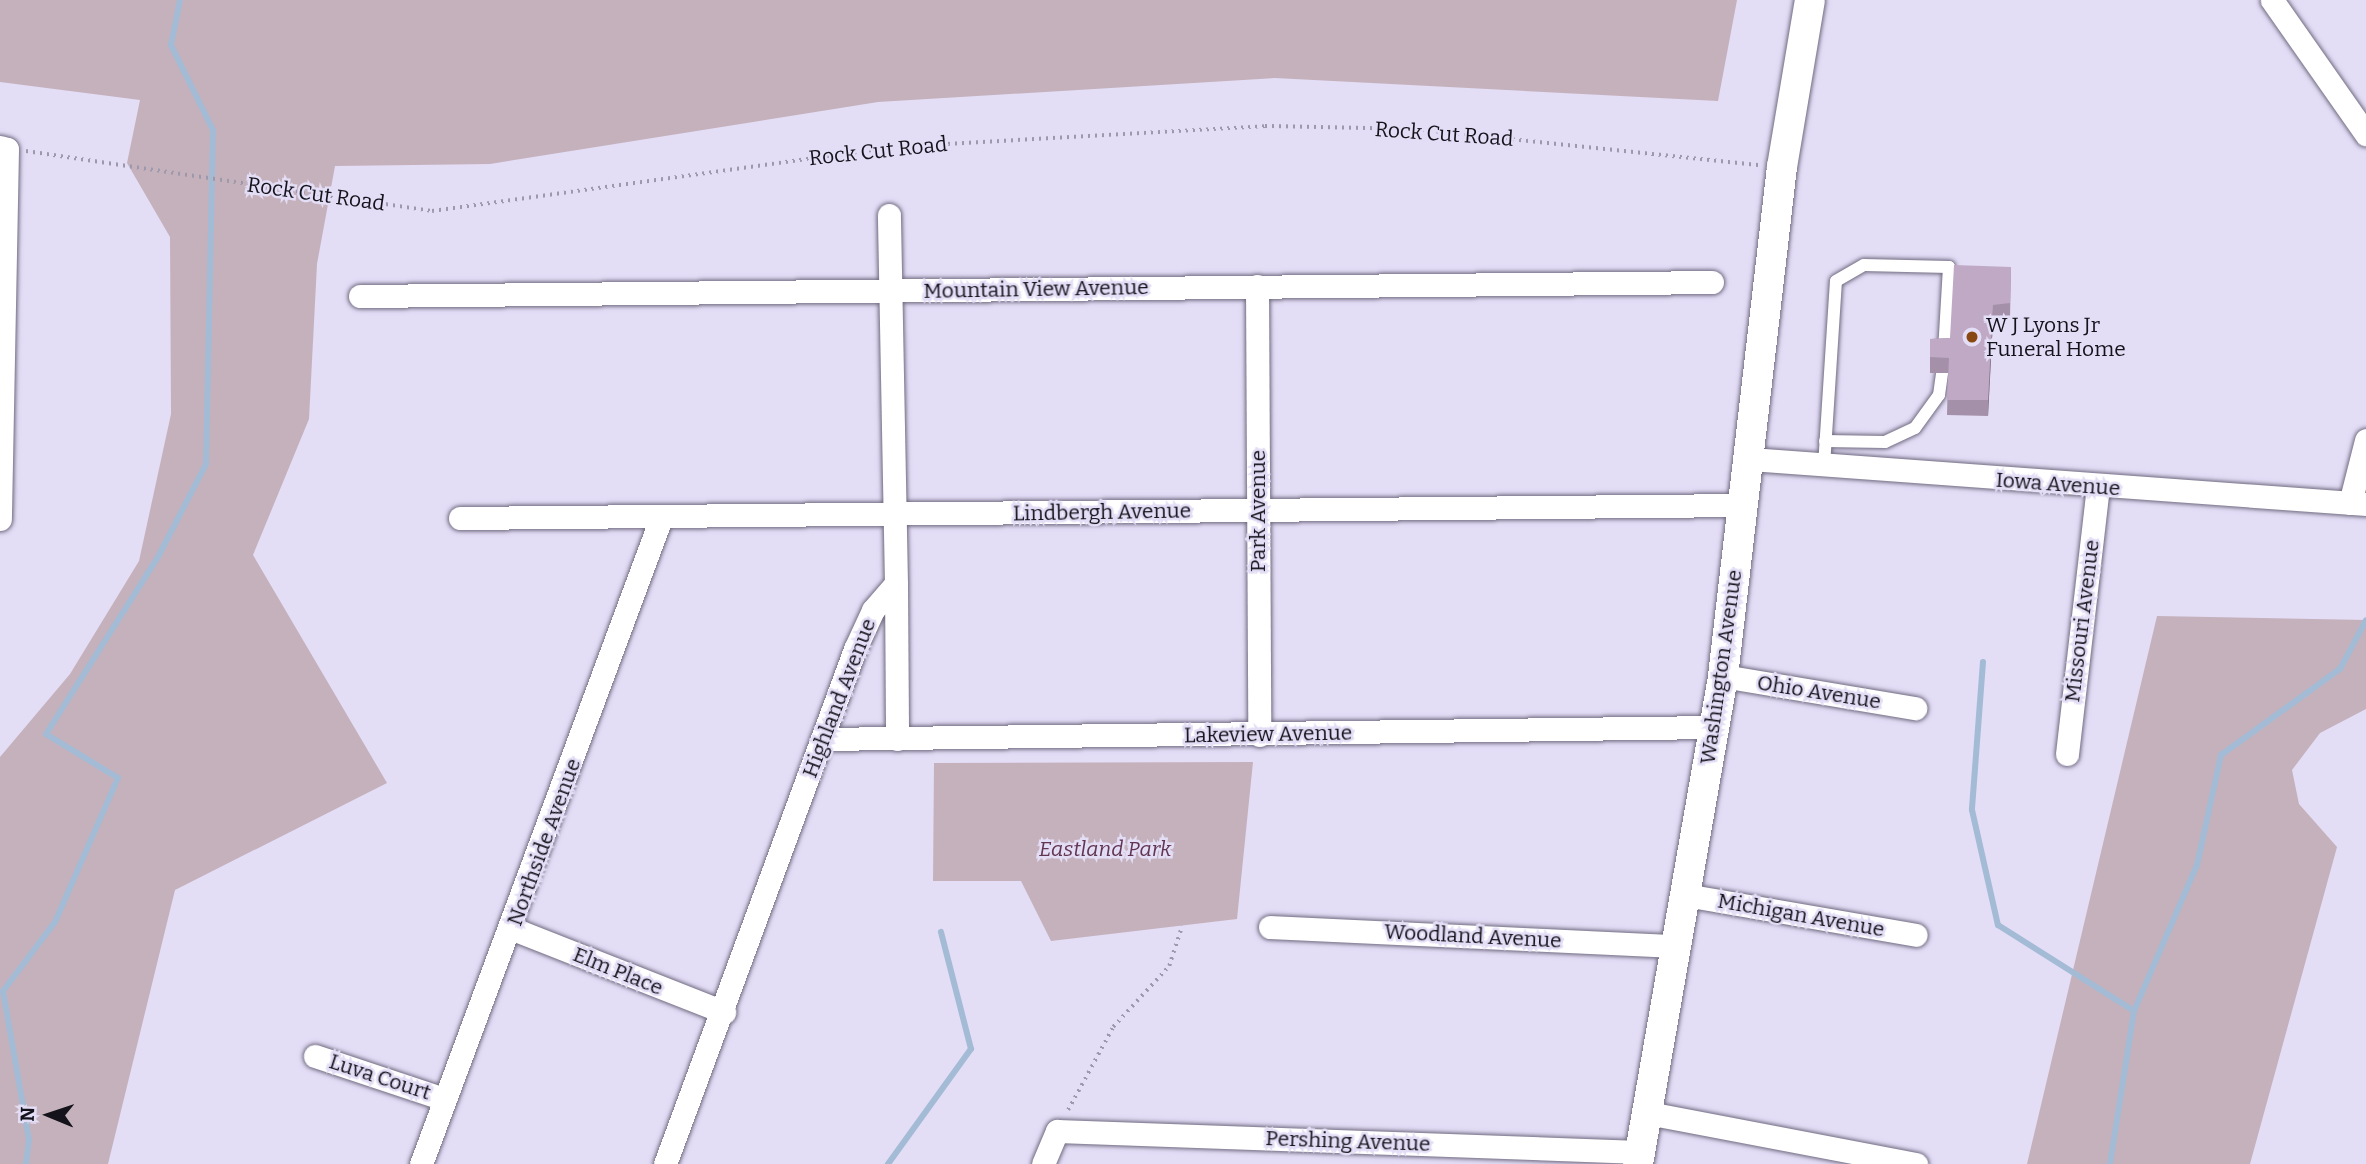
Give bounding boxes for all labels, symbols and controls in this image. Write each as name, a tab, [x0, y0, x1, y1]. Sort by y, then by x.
street label: Rock Cut Road	[1374, 117, 1514, 151]
street label: Rock Cut Road	[808, 131, 948, 171]
street label: Rock Cut Road	[245, 172, 387, 216]
street label: Mountain View Avenue	[923, 274, 1149, 304]
place label: W J Lyons Jr Funeral Home	[1986, 312, 2126, 362]
marker: W J Lyons Jr Funeral Home	[1964, 329, 1980, 345]
street label: Park Avenue	[1245, 450, 1271, 572]
street label: Iowa Avenue	[1995, 467, 2121, 501]
street label: Lindbergh Avenue	[1013, 498, 1191, 526]
street label: Missouri Avenue	[2060, 538, 2104, 704]
street label: Washington Avenue	[1695, 568, 1747, 766]
street label: Highland Avenue	[797, 615, 881, 781]
street label: Ohio Avenue	[1755, 670, 1883, 714]
street label: Lakeview Avenue	[1184, 720, 1352, 748]
street label: Northside Avenue	[502, 755, 586, 929]
park label: Eastland Park	[1039, 836, 1171, 862]
street label: Michigan Avenue	[1716, 888, 1886, 942]
street label: Woodland Avenue	[1384, 919, 1562, 953]
street label: Elm Place	[569, 942, 667, 1000]
street label: Luva Court	[326, 1049, 434, 1105]
north arrow	[14, 1080, 84, 1150]
text: N	[16, 1107, 39, 1122]
street label: Pershing Avenue	[1265, 1126, 1431, 1156]

